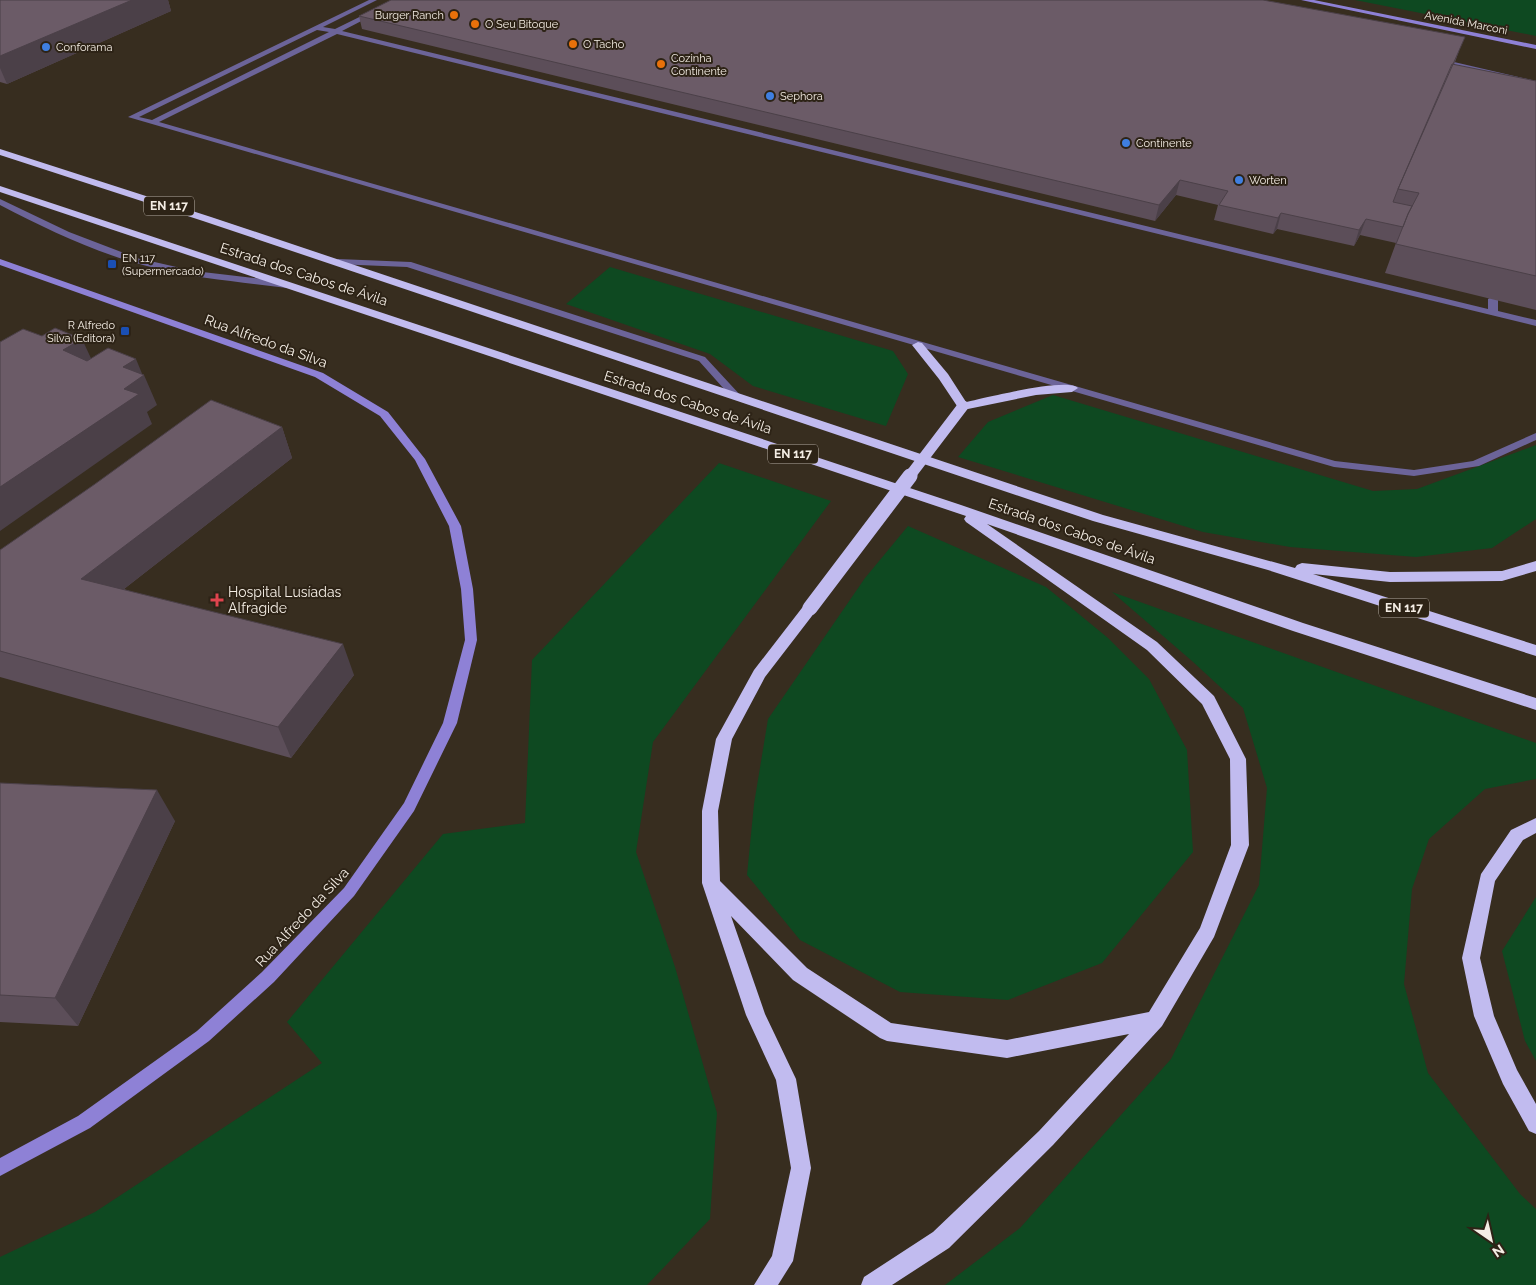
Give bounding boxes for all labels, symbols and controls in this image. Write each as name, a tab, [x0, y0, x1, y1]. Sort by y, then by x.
place label: Burger Ranch	[375, 9, 444, 22]
marker: Burger Ranch	[448, 9, 460, 21]
street label: Avenida Marconi	[1423, 9, 1509, 37]
marker: O Seu Bitoque	[469, 18, 481, 30]
place label: O Seu Bitoque	[485, 18, 559, 31]
marker: O Tacho	[567, 38, 579, 50]
place label: O Tacho	[583, 38, 625, 51]
marker: Conforama	[40, 41, 52, 53]
place label: Conforama	[56, 41, 112, 54]
place label: Cozinha Continente	[671, 52, 727, 78]
marker: Cozinha Continente	[655, 58, 667, 70]
marker: Sephora	[764, 90, 776, 102]
place label: Sephora	[780, 90, 823, 103]
marker: Continente	[1120, 137, 1132, 149]
place label: Continente	[1136, 137, 1192, 150]
marker: Worten	[1233, 174, 1245, 186]
place label: Worten	[1249, 174, 1287, 187]
road number: EN 117	[144, 197, 194, 216]
street label: Estrada dos Cabos de Ávila	[218, 238, 390, 309]
place label: EN 117 (Supermercado)	[122, 252, 204, 278]
marker: EN 117 (Supermercado)	[106, 258, 118, 270]
street label: Rua Alfredo da Silva	[202, 311, 330, 371]
place label: R Alfredo Silva (Editora)	[47, 319, 115, 345]
marker: R Alfredo Silva (Editora)	[119, 325, 131, 337]
street label: Estrada dos Cabos de Ávila	[602, 366, 774, 437]
road number: EN 117	[768, 444, 818, 464]
street label: Estrada dos Cabos de Ávila	[987, 494, 1158, 567]
place label: Hospital Lusíadas Alfragide	[228, 584, 342, 616]
marker: Hospital Lusíadas Alfragide	[210, 593, 224, 607]
road number: EN 117	[1379, 598, 1429, 618]
street label: Rua Alfredo da Silva	[252, 864, 352, 970]
north arrow	[1466, 1215, 1516, 1265]
text: N	[1489, 1241, 1507, 1260]

